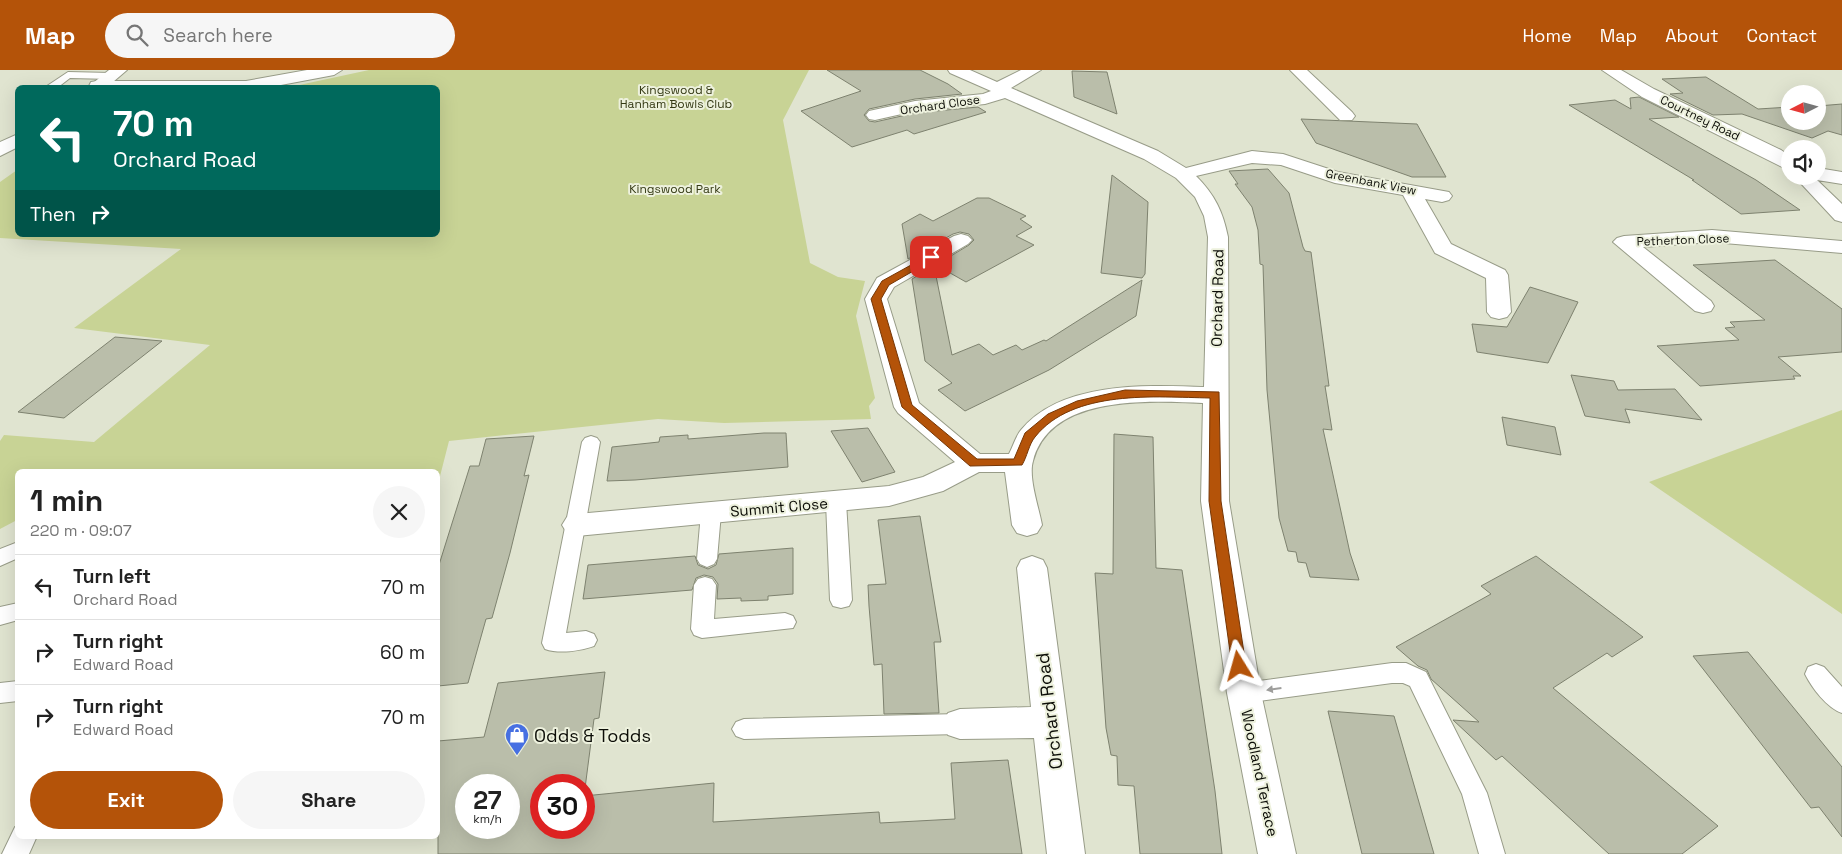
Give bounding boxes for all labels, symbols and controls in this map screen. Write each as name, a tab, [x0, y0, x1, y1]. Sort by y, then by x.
search box	[105, 13, 455, 58]
text: Map	[25, 20, 75, 51]
icon: search	[123, 21, 151, 49]
text: Search here	[163, 23, 273, 48]
text: Home	[1523, 24, 1572, 47]
text: Map	[1600, 24, 1637, 47]
text: About	[1665, 24, 1719, 47]
text: Contact	[1747, 24, 1817, 47]
park label: Kingswood & Hanham Bowls Club	[620, 82, 733, 112]
north arrow	[1781, 85, 1826, 130]
map controls	[1781, 85, 1826, 185]
street label: Orchard Close	[899, 91, 981, 119]
street label: Courtney Road	[1657, 92, 1743, 144]
text: 70 m	[113, 102, 194, 146]
icon: left	[30, 105, 95, 170]
button: sound	[1781, 140, 1826, 185]
text: Orchard Road	[113, 145, 257, 173]
street label: Greenbank View	[1324, 165, 1418, 199]
park label: Kingswood Park	[629, 181, 721, 197]
icon: right	[86, 200, 114, 228]
text: Then	[30, 202, 76, 227]
street label: Petherton Close	[1636, 230, 1730, 250]
pin	[910, 236, 952, 278]
icon: arrive	[917, 243, 945, 271]
street label: Orchard Road	[1207, 249, 1227, 347]
text: 1 min	[30, 481, 103, 520]
button: close	[373, 486, 425, 538]
street label: Summit Close	[729, 493, 829, 521]
text: 220 m · 09:07	[30, 520, 132, 541]
text: Turn left	[73, 564, 151, 589]
icon: left	[30, 573, 58, 601]
text: 70 m	[381, 575, 425, 600]
text: Orchard Road	[73, 589, 177, 610]
text: Turn right	[73, 629, 163, 654]
icon: right	[30, 638, 58, 666]
position arrow	[1212, 639, 1264, 691]
text: 60 m	[380, 640, 425, 665]
street label: Orchard Road	[1030, 651, 1068, 771]
text: Edward Road	[73, 654, 174, 675]
one-way arrow	[1266, 685, 1282, 693]
text: Turn right	[73, 694, 163, 719]
icon: right	[30, 703, 58, 731]
text: 70 m	[381, 705, 425, 730]
street label: Woodland Terrace	[1237, 708, 1283, 838]
text: Edward Road	[73, 719, 174, 740]
shop icon: Odds & Todds	[504, 722, 530, 756]
place label: Odds & Todds	[534, 724, 651, 747]
button: Exit	[30, 771, 223, 829]
button: Share	[233, 771, 425, 829]
speed limit sign: 30	[530, 774, 595, 839]
text: 27	[473, 784, 502, 816]
text: km/h	[473, 811, 502, 827]

